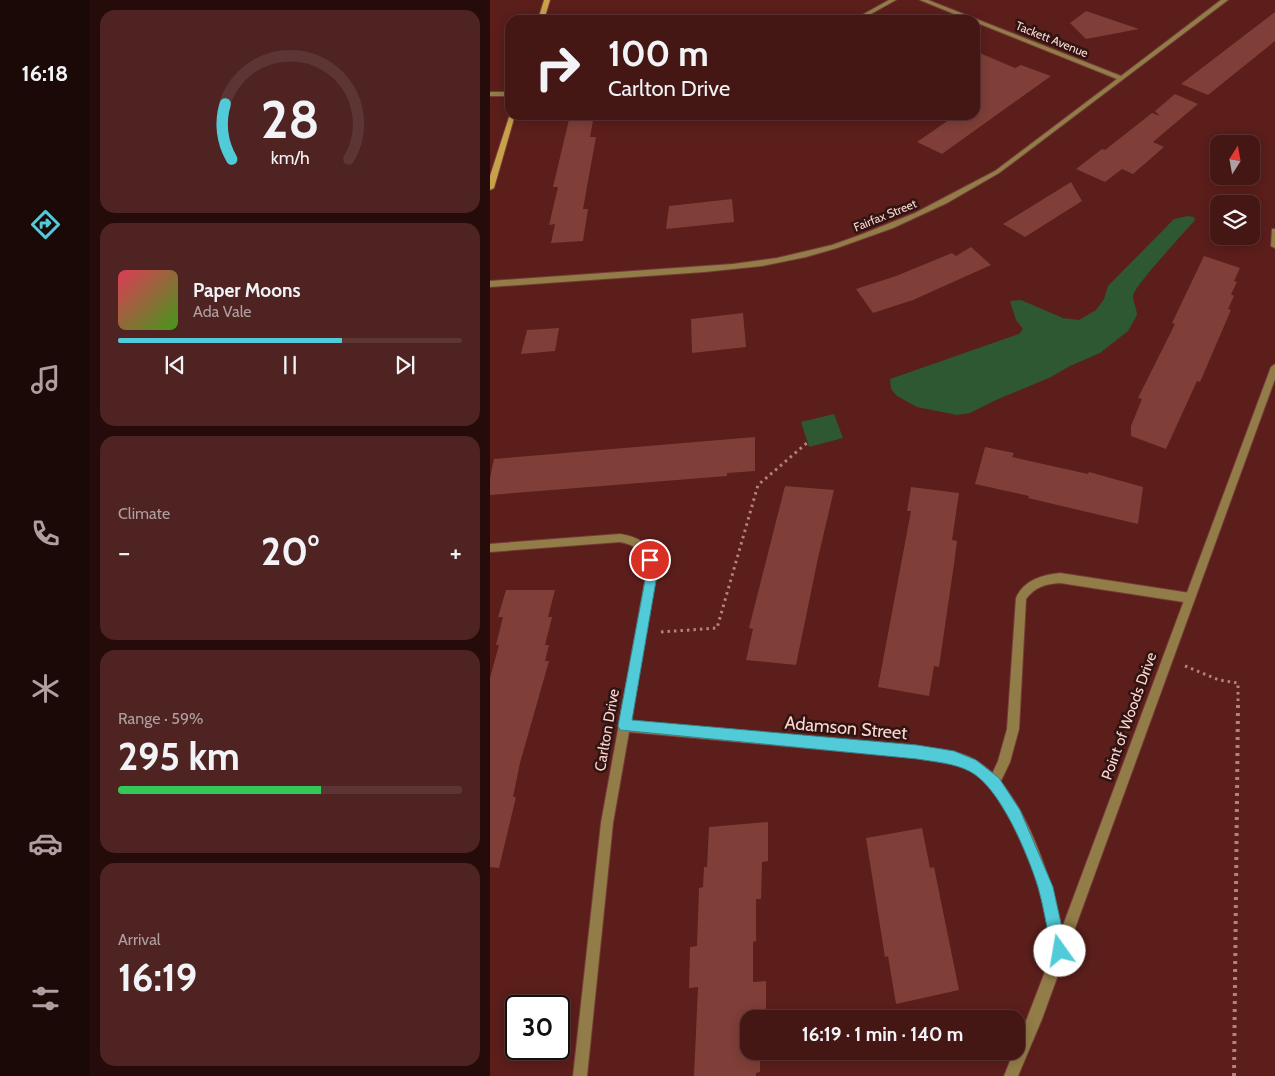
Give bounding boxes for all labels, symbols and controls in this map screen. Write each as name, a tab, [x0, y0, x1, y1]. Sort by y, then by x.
street label: Tackett Avenue	[1014, 18, 1090, 60]
text: 100 m	[608, 32, 709, 75]
icon: right	[525, 35, 590, 100]
text: 16:18	[22, 60, 68, 87]
text: Carlton Drive	[608, 75, 730, 102]
text: 28	[261, 88, 319, 151]
north arrow	[1210, 135, 1260, 185]
map controls	[1210, 135, 1260, 245]
text: km/h	[270, 147, 310, 168]
button: layers	[1210, 195, 1260, 245]
street label: Fairfax Street	[851, 196, 919, 234]
icon: directions	[28, 207, 63, 242]
text: Paper Moons	[193, 279, 301, 302]
text: Ada Vale	[193, 302, 252, 321]
icon: previous	[161, 351, 189, 379]
icon: pause	[276, 351, 304, 379]
icon: next	[391, 351, 419, 379]
icon: music	[28, 362, 63, 397]
text: Climate	[118, 504, 170, 523]
icon: phone	[28, 516, 63, 551]
text: 20°	[261, 528, 319, 575]
text: −	[118, 535, 130, 569]
text: +	[450, 535, 462, 569]
pin	[629, 539, 671, 581]
icon: arrive	[636, 546, 664, 574]
street label: Point of Woods Drive	[1098, 649, 1161, 782]
icon: climate	[28, 671, 63, 706]
street label: Carlton Drive	[591, 687, 623, 773]
text: Range · 59%	[118, 709, 204, 728]
street label: Adamson Street	[784, 712, 908, 744]
text: 295 km	[118, 733, 240, 780]
icon: car	[28, 826, 63, 861]
position arrow	[1033, 924, 1085, 976]
text: Arrival	[118, 930, 161, 949]
text: 16:19	[118, 954, 197, 1001]
icon: filters	[28, 981, 63, 1016]
speed limit sign: 30	[505, 995, 570, 1060]
text: 16:19 · 1 min · 140 m	[802, 1023, 963, 1046]

